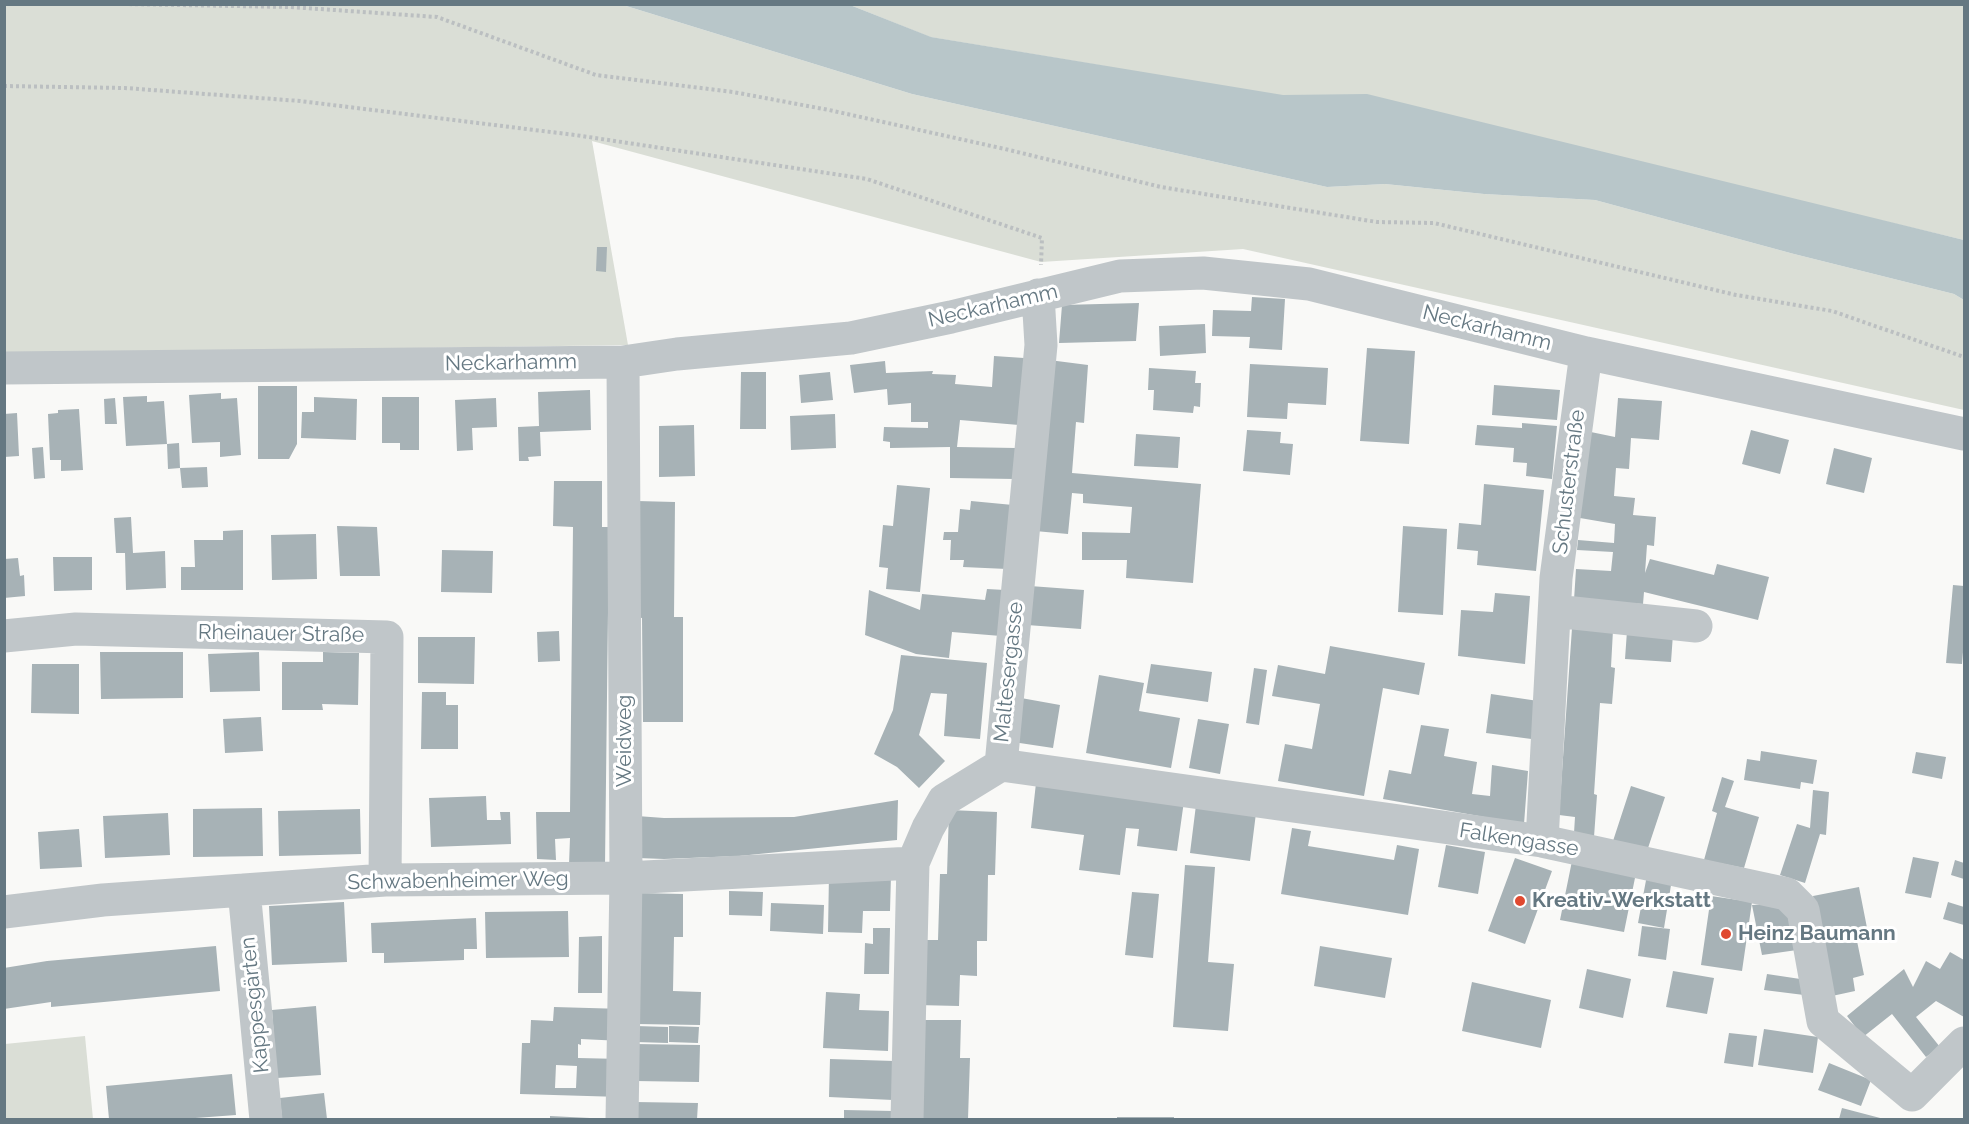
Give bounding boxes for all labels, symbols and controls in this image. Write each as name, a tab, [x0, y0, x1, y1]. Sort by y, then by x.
street label: Neckarhamm	[926, 279, 1060, 333]
street label: Neckarhamm	[1420, 300, 1554, 356]
street label: Neckarhamm	[445, 349, 577, 377]
street label: Schusterstraße	[1548, 408, 1590, 556]
street label: Maltesergasse	[989, 600, 1029, 744]
street label: Rheinauer Straße	[198, 620, 364, 648]
street label: Weidweg	[612, 695, 638, 787]
street label: Falkengasse	[1458, 818, 1580, 862]
street label: Schwabenheimer Weg	[347, 866, 569, 896]
place label: Kreativ-Werkstatt	[1532, 888, 1711, 914]
marker: Kreativ-Werkstatt	[1513, 894, 1527, 908]
place label: Heinz Baumann	[1738, 921, 1896, 947]
marker: Heinz Baumann	[1719, 927, 1733, 941]
street label: Kappesgärten	[235, 936, 275, 1074]

